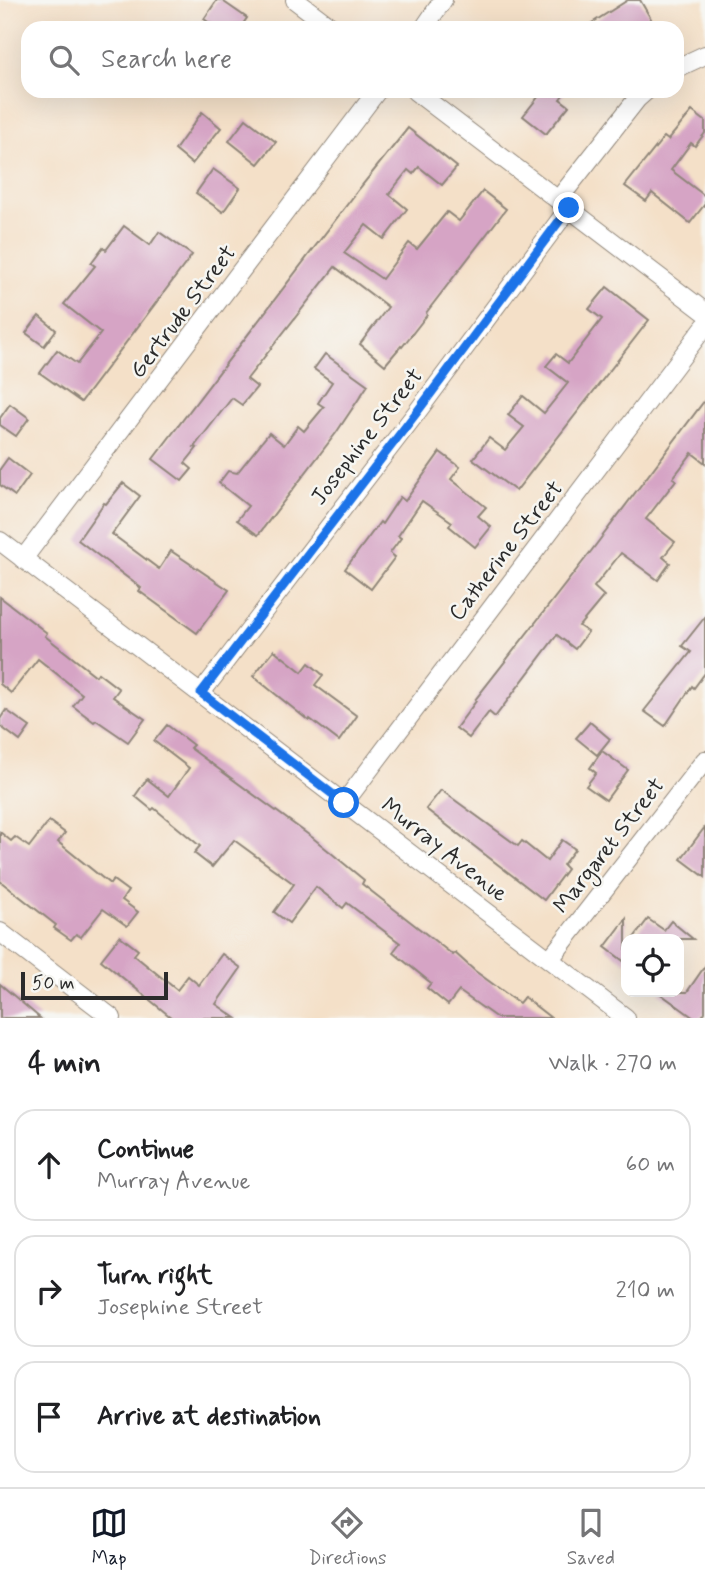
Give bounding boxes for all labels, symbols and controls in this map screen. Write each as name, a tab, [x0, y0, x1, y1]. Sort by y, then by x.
search box	[21, 21, 684, 98]
icon: search	[45, 41, 83, 79]
text: Search here	[101, 43, 232, 77]
route end	[553, 192, 584, 223]
street label: Gertrude Street	[124, 239, 244, 385]
street label: Josephine Street	[305, 362, 431, 512]
street label: Catherine Street	[442, 475, 571, 628]
street label: Margaret Street	[547, 772, 674, 922]
route start	[328, 787, 359, 818]
street label: Murray Avenue	[374, 792, 514, 910]
map controls	[621, 934, 684, 997]
button: locate	[621, 934, 684, 997]
scale bar	[21, 969, 168, 1001]
text: 50 m	[32, 971, 75, 996]
text: 4 min	[28, 1044, 101, 1083]
text: Walk · 270 m	[548, 1049, 677, 1079]
text: Continue	[97, 1133, 194, 1167]
icon: ahead	[30, 1146, 68, 1184]
text: 60 m	[626, 1150, 675, 1180]
text: Murray Avenue	[97, 1167, 250, 1197]
text: Turn right	[97, 1259, 213, 1293]
icon: right	[30, 1272, 68, 1310]
text: 210 m	[615, 1276, 675, 1306]
text: Josephine Street	[97, 1293, 263, 1323]
icon: arrive	[30, 1398, 68, 1436]
text: Arrive at destination	[97, 1400, 321, 1434]
tab: Map	[90, 1504, 128, 1571]
tab: Directions	[308, 1504, 387, 1571]
tab: Saved	[567, 1504, 615, 1571]

